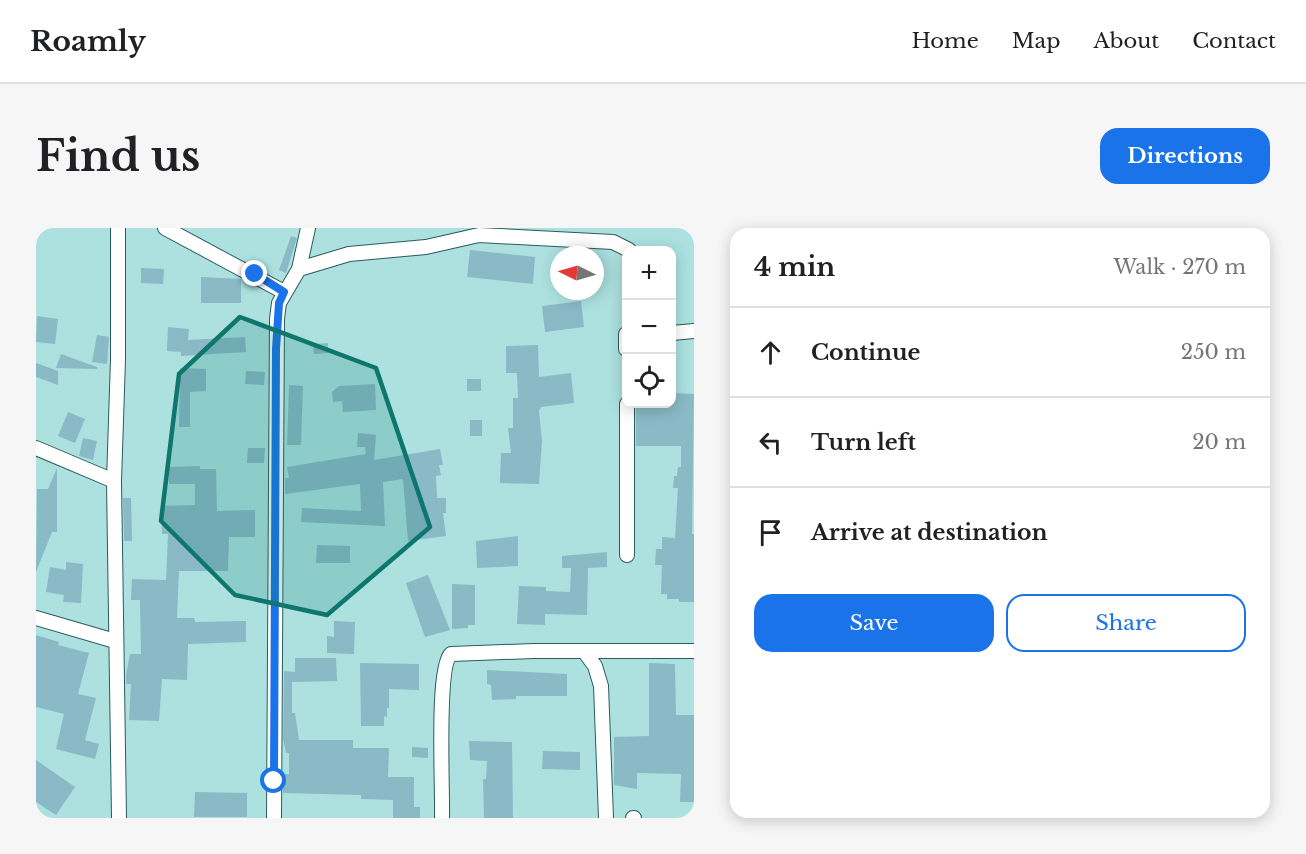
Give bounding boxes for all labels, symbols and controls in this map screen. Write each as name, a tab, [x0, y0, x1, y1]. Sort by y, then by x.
text: Roamly	[30, 24, 146, 59]
text: Home	[912, 28, 979, 54]
text: Map	[1012, 28, 1060, 54]
text: About	[1093, 28, 1159, 54]
text: Contact	[1192, 28, 1276, 54]
button: Directions	[1100, 128, 1270, 184]
text: Find us	[36, 130, 200, 182]
north arrow	[550, 246, 604, 300]
map controls	[622, 246, 676, 408]
button: +	[622, 246, 676, 300]
text: 4 min	[754, 251, 835, 283]
text: Walk · 270 m	[1114, 255, 1246, 279]
route end	[241, 260, 267, 286]
button: −	[622, 300, 676, 354]
icon: ahead	[754, 336, 787, 369]
text: Continue	[811, 339, 920, 366]
text: 250 m	[1181, 340, 1246, 364]
button: locate	[622, 354, 676, 408]
icon: left	[754, 426, 787, 459]
text: Turn left	[811, 429, 916, 456]
text: 20 m	[1192, 430, 1246, 454]
icon: arrive	[754, 516, 787, 549]
text: Arrive at destination	[811, 519, 1048, 546]
button: Save	[754, 594, 994, 652]
button: Share	[1006, 594, 1246, 652]
route start	[260, 767, 286, 793]

